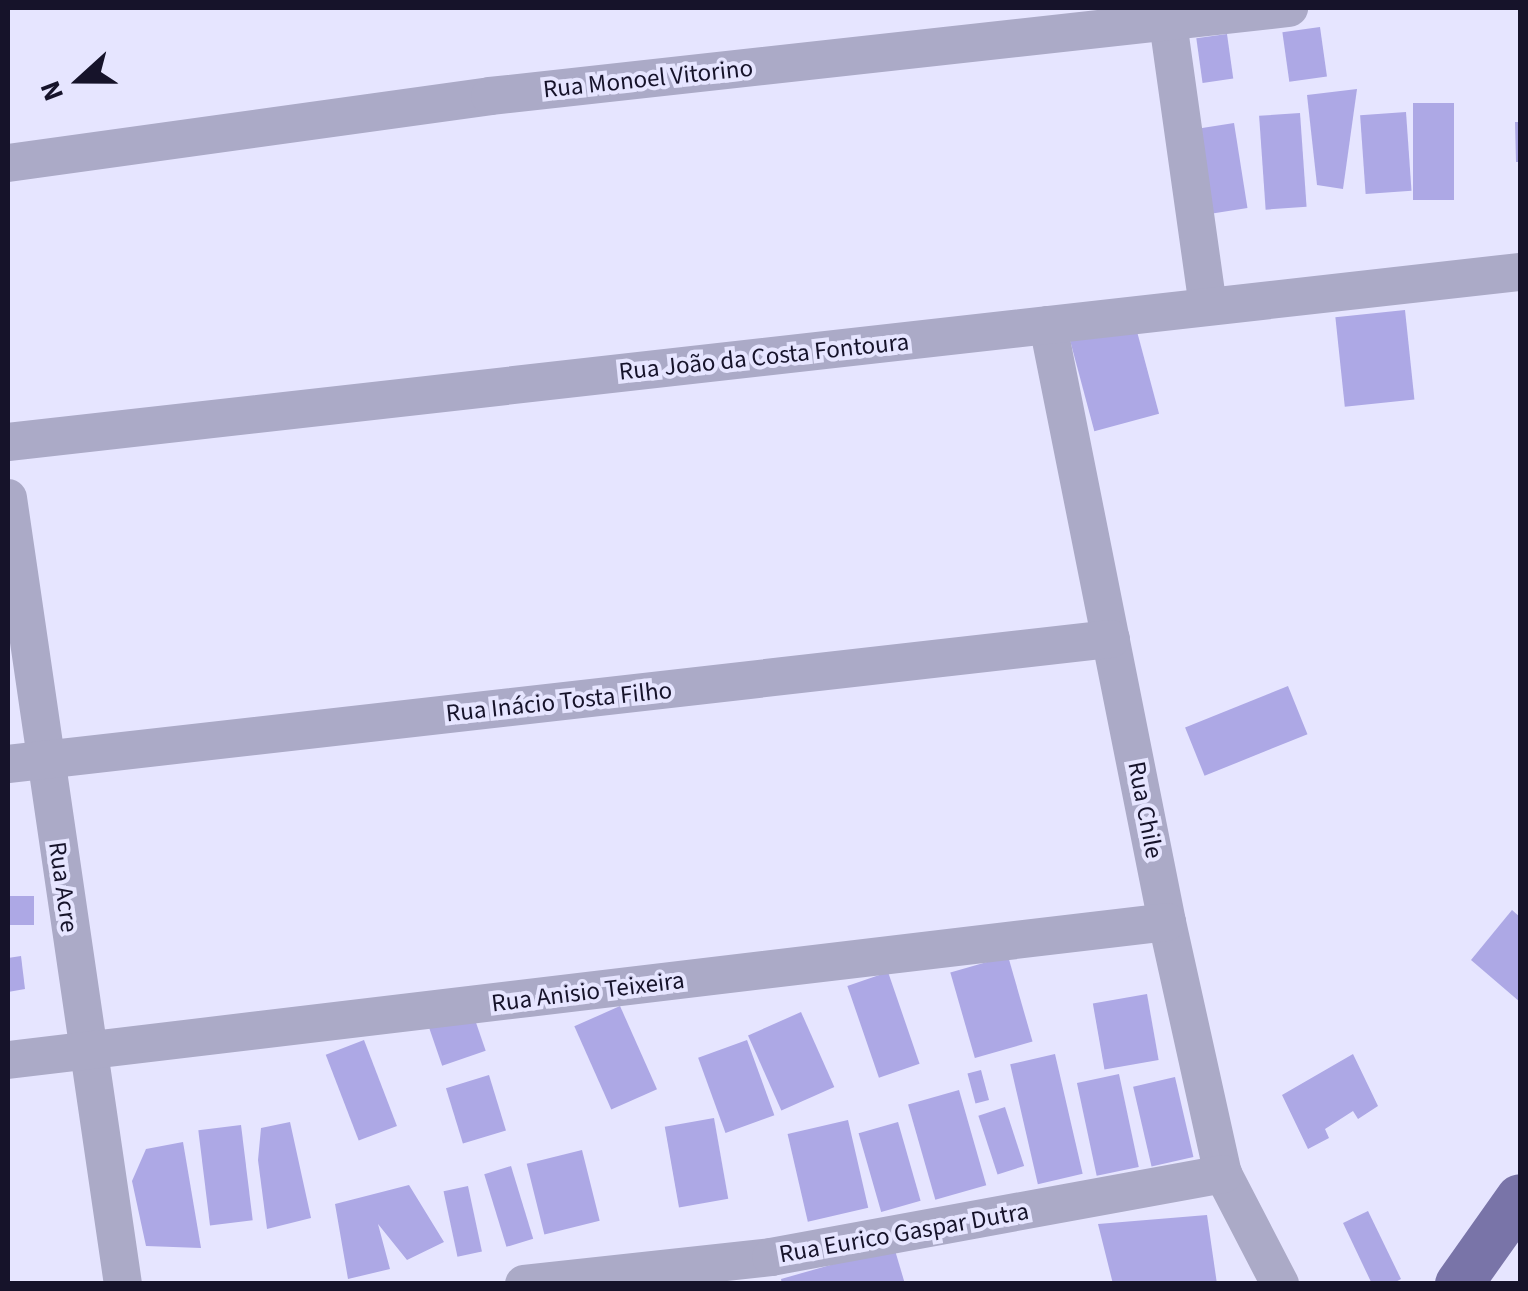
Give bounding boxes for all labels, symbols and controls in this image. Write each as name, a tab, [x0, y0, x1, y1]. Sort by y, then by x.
north arrow	[30, 30, 130, 130]
street label: Rua Monoel Vitorino	[542, 53, 754, 105]
text: N	[30, 75, 74, 107]
street label: Rua João da Costa Fontoura	[617, 327, 911, 387]
street label: Rua Inácio Tosta Filho	[444, 675, 674, 729]
street label: Rua Chile	[1121, 759, 1169, 861]
street label: Rua Acre	[42, 840, 84, 934]
street label: Rua Anisio Teixeira	[490, 965, 686, 1019]
street label: Rua Eurico Gaspar Dutra	[777, 1196, 1031, 1270]

